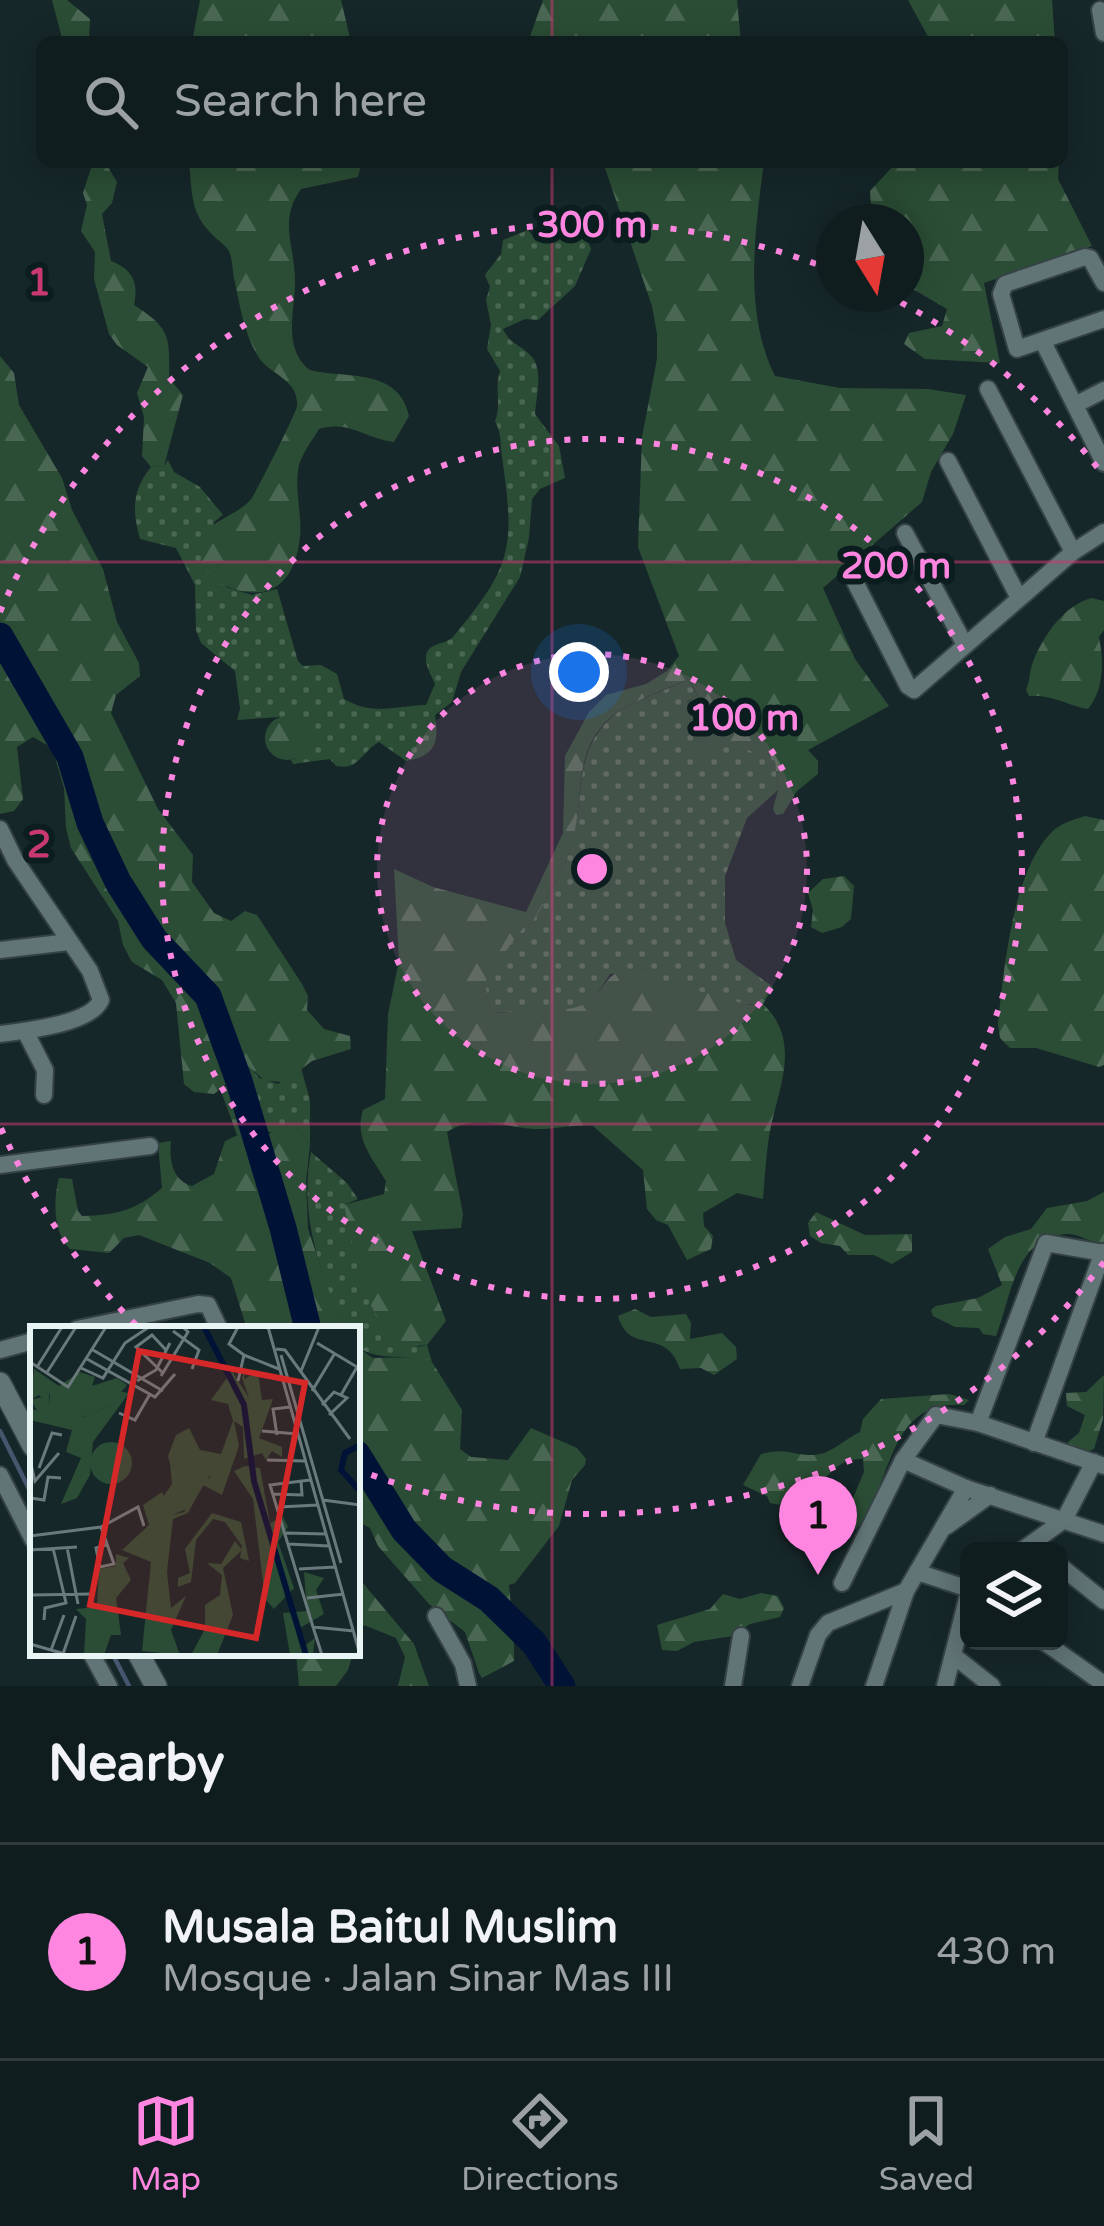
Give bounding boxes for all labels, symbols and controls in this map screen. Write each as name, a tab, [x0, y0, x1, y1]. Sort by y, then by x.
search box	[36, 36, 1068, 168]
icon: search	[78, 69, 144, 135]
text: Search here	[174, 75, 427, 129]
text: 300 m	[537, 204, 647, 247]
north arrow	[816, 204, 924, 312]
text: 1	[27, 259, 51, 306]
text: 200 m	[841, 545, 951, 588]
your location	[549, 642, 609, 702]
text: 100 m	[689, 697, 799, 740]
text: 2	[27, 821, 51, 868]
centre of rings	[571, 848, 613, 890]
inset map	[30, 1326, 360, 1656]
pin: 1	[779, 1476, 857, 1575]
map controls	[960, 1542, 1068, 1650]
button: layers	[960, 1542, 1068, 1650]
text: Nearby	[48, 1733, 225, 1795]
text: Musala Baitul Muslim	[162, 1901, 618, 1955]
text: 1	[75, 1928, 99, 1975]
text: 430 m	[937, 1928, 1056, 1975]
text: Mosque · Jalan Sinar Mas III	[162, 1955, 674, 2002]
tab: Map	[130, 2088, 201, 2199]
tab: Directions	[461, 2088, 619, 2199]
tab: Saved	[879, 2088, 974, 2199]

